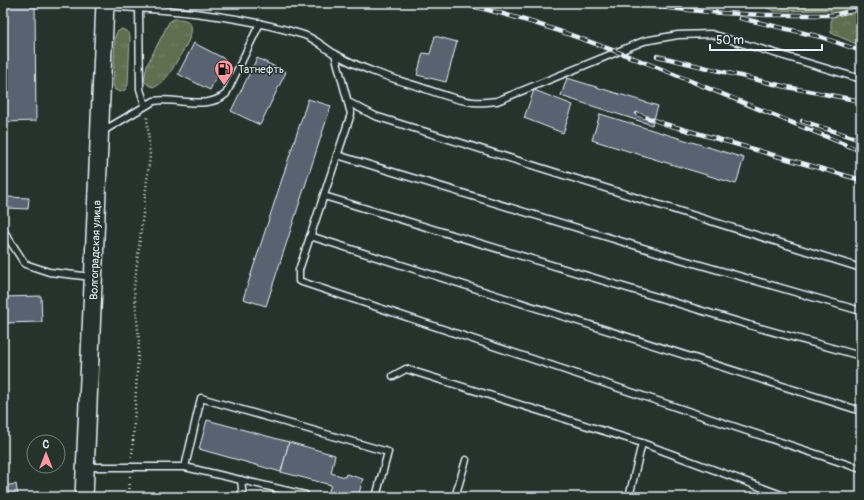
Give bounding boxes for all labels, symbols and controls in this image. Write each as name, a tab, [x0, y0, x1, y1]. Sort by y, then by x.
scale bar	[710, 26, 822, 52]
text: 50 m	[716, 33, 744, 48]
fuel station icon: Татнефть	[213, 58, 235, 86]
place label: Татнефть	[238, 63, 284, 76]
street label: Волгоградская улица	[87, 200, 104, 300]
north arrow	[26, 434, 66, 474]
text: С	[43, 438, 50, 451]

